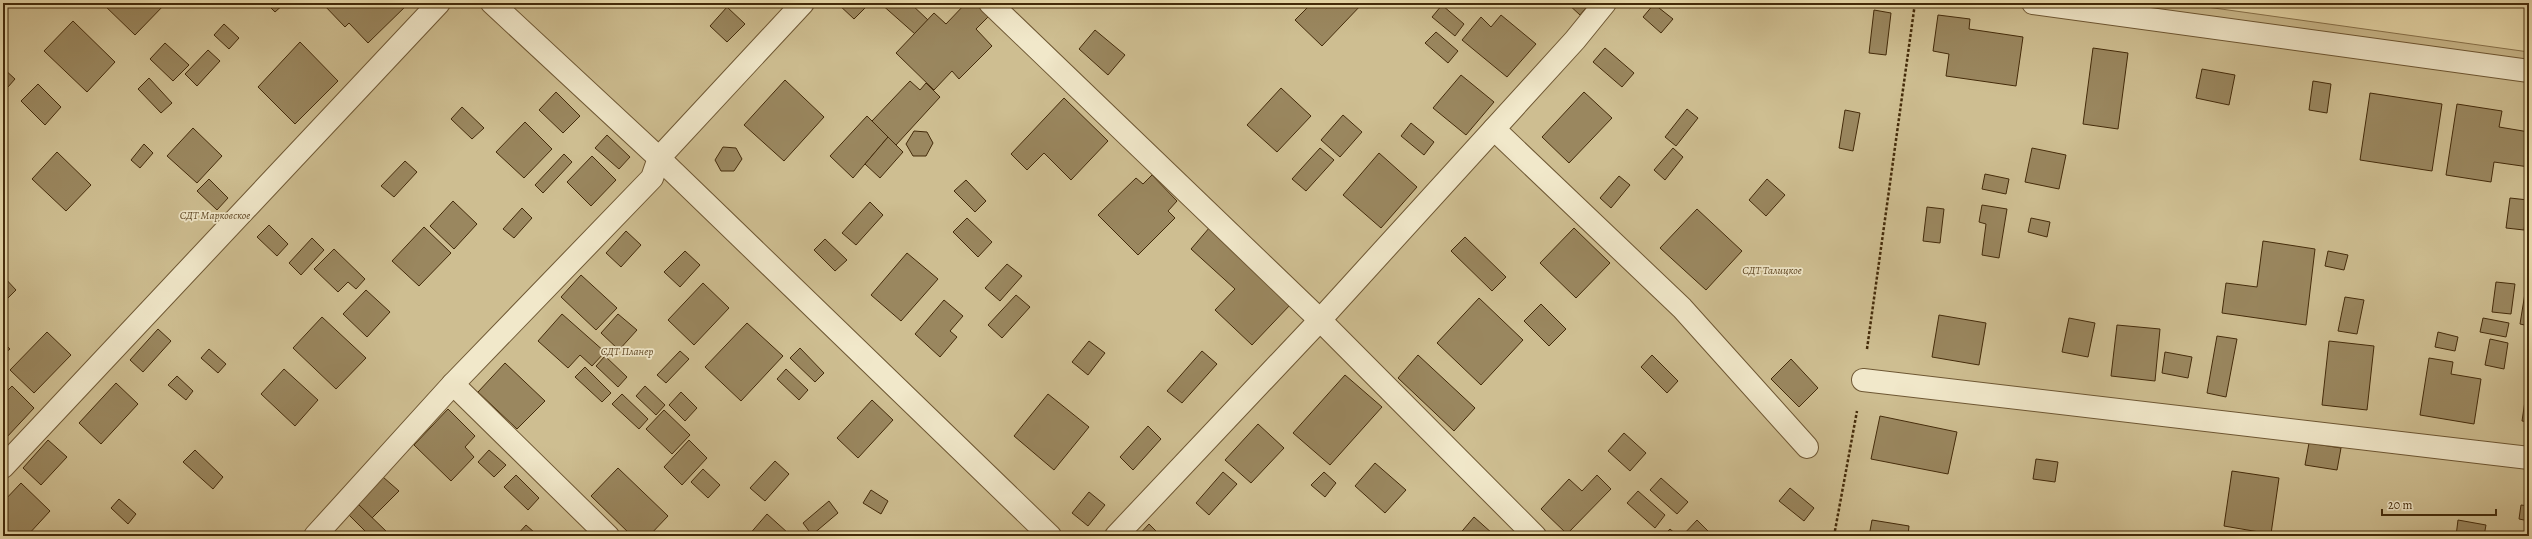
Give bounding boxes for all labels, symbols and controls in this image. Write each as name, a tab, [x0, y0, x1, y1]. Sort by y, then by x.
park label: СДТ Марковское	[180, 208, 250, 223]
park label: СДТ Талицкое	[1742, 263, 1802, 278]
park label: СДТ Планер	[601, 344, 653, 359]
scale bar	[2382, 491, 2496, 517]
text: 20 m	[2388, 497, 2412, 513]

